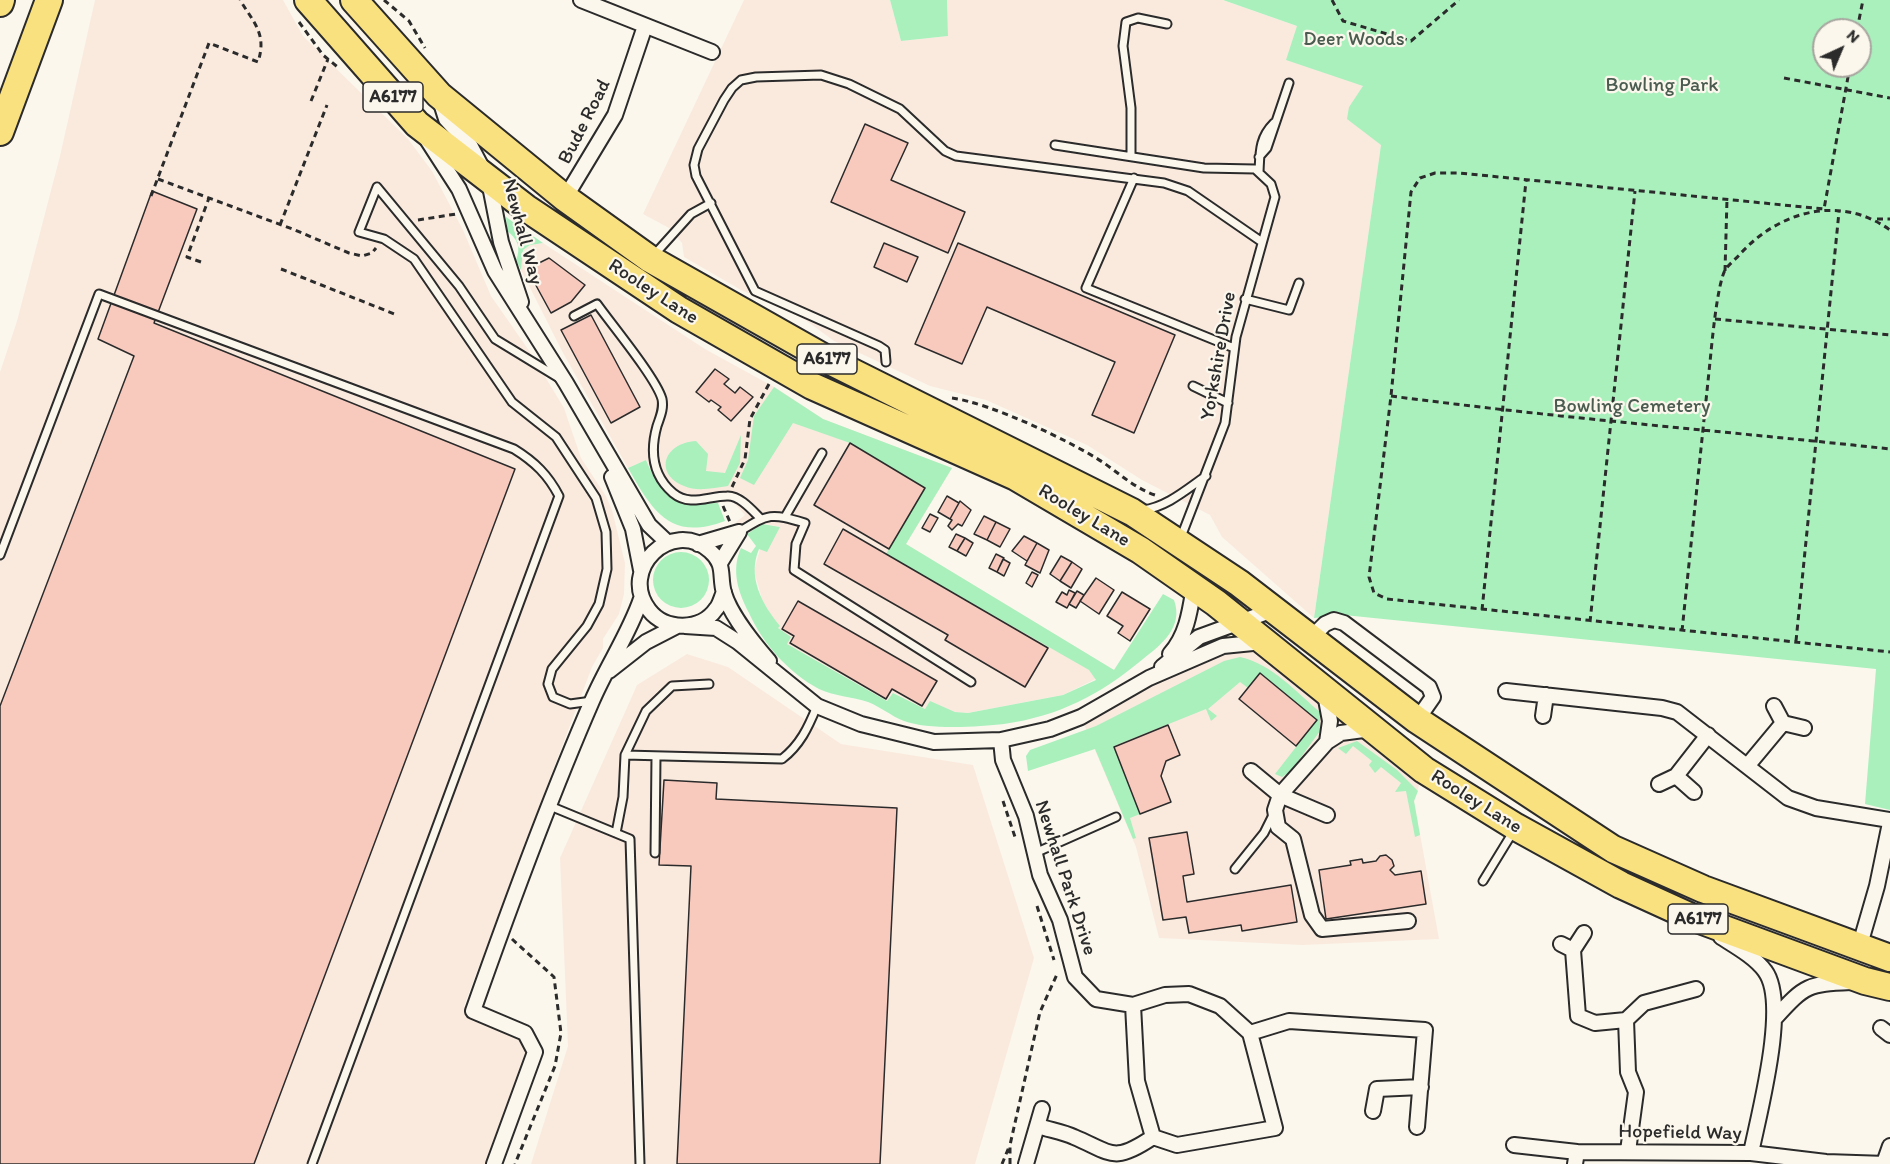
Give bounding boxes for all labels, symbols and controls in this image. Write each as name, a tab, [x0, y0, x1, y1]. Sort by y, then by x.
north arrow	[1812, 18, 1872, 78]
text: N	[1843, 26, 1864, 47]
park label: Deer Woods	[1303, 28, 1405, 52]
park label: Bowling Park	[1606, 74, 1718, 98]
street label: Bude Road	[553, 76, 617, 168]
road number: A6177	[363, 82, 423, 112]
street label: Newhall Way	[496, 176, 548, 288]
street label: Rooley Lane	[603, 254, 703, 330]
street label: Yorkshire Drive	[1196, 290, 1242, 422]
road number: A6177	[797, 344, 857, 374]
park label: Bowling Cemetery	[1554, 395, 1710, 419]
street label: Rooley Lane	[1034, 479, 1134, 553]
street label: Rooley Lane	[1426, 765, 1526, 839]
street label: Newhall Park Drive	[1029, 798, 1101, 958]
road number: A6177	[1668, 904, 1728, 934]
street label: Hopefield Way	[1618, 1120, 1742, 1146]

